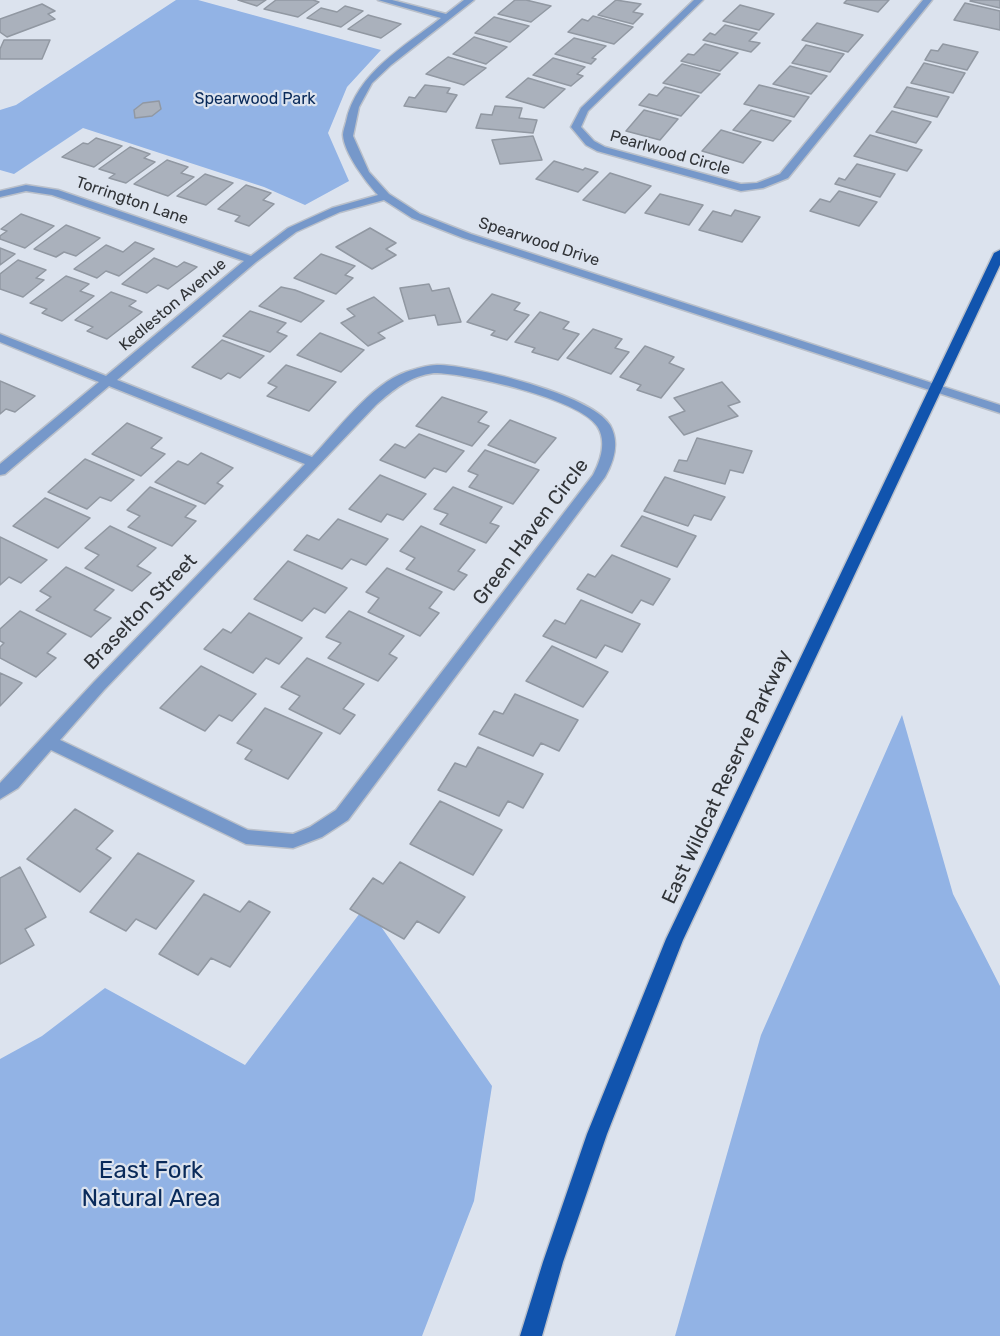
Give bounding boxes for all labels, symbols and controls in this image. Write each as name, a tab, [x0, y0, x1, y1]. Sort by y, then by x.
park label: Spearwood Park	[194, 89, 316, 109]
street label: Pearlwood Circle	[608, 127, 732, 179]
street label: Torrington Lane	[73, 173, 191, 229]
street label: Spearwood Drive	[476, 213, 602, 271]
street label: Kedleston Avenue	[116, 255, 230, 355]
street label: Green Haven Circle	[468, 454, 594, 610]
street label: Braselton Street	[79, 549, 203, 675]
street label: East Wildcat Reserve Parkway	[657, 646, 797, 908]
park label: East Fork Natural Area	[81, 1157, 221, 1213]

